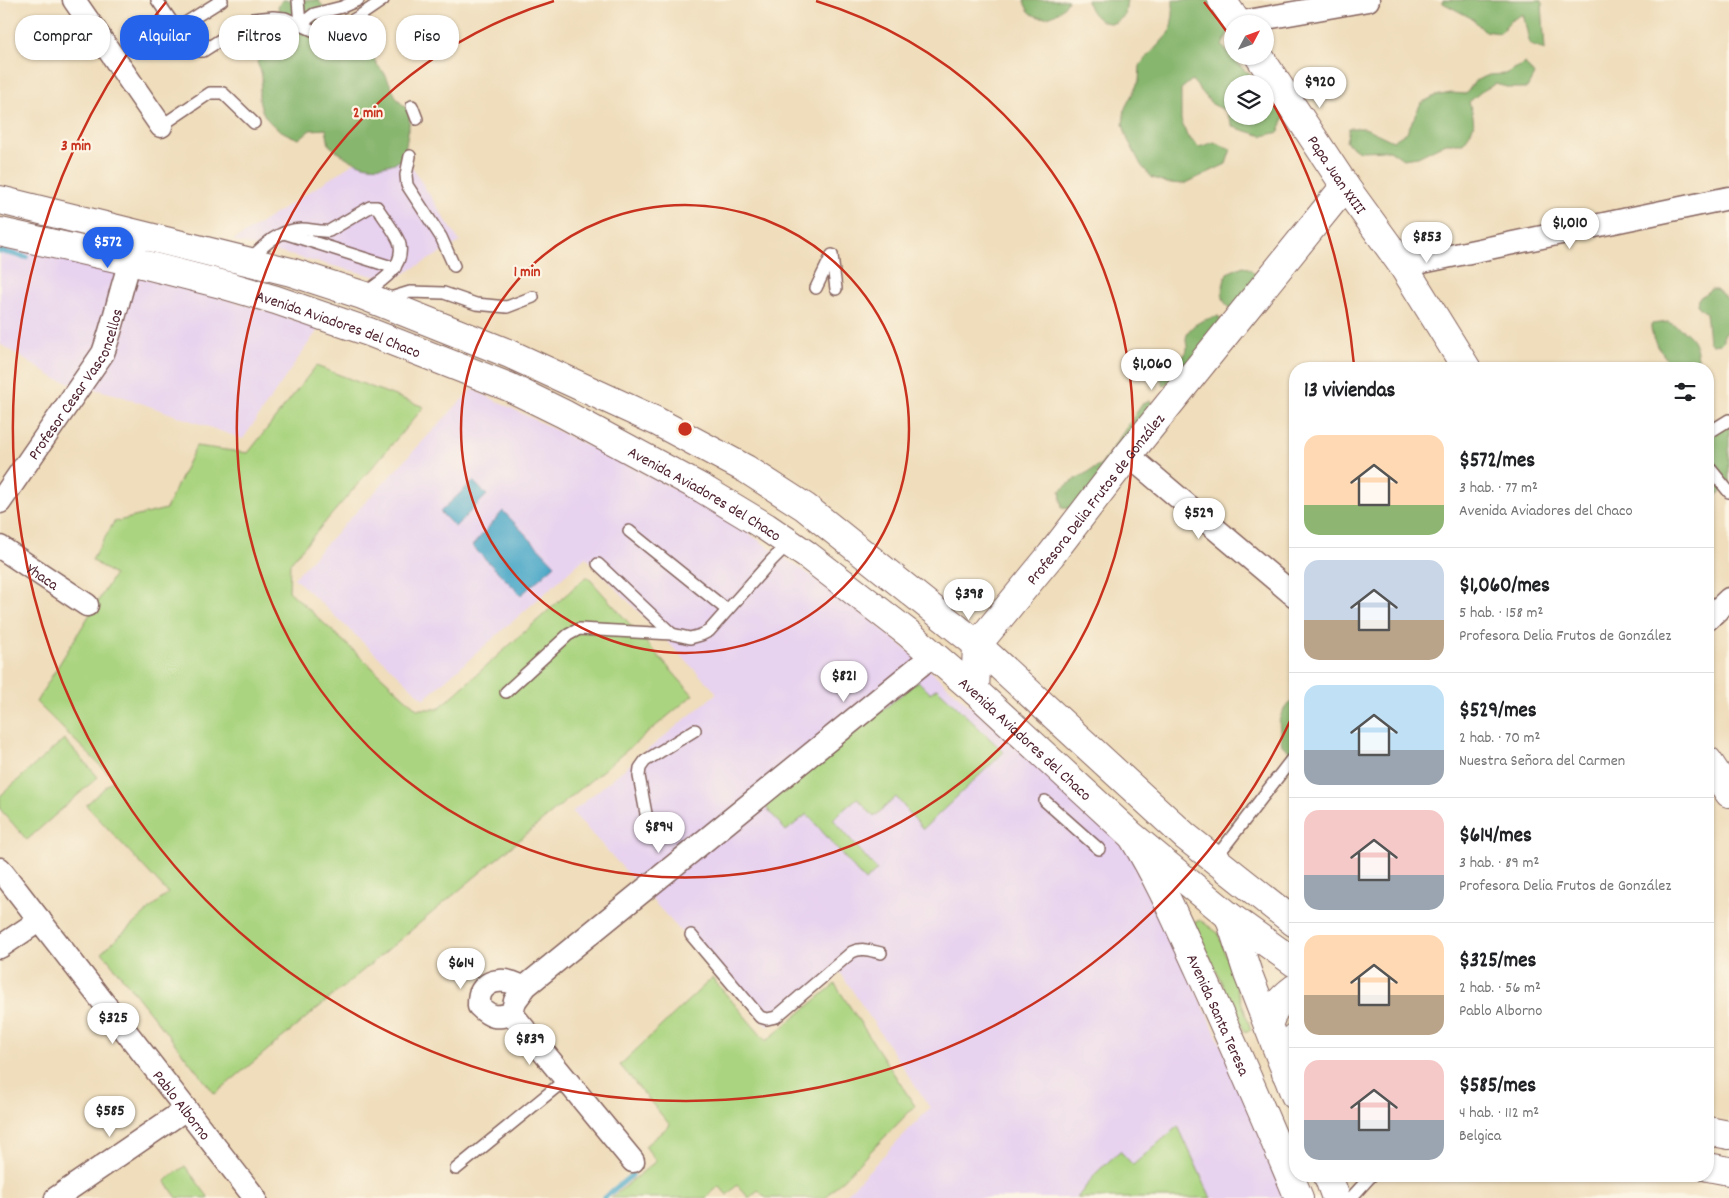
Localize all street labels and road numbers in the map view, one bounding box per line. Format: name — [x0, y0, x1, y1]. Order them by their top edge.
street label: Papa Juan XXIII — [1301, 132, 1371, 220]
street label: Avenida Aviadores del Chaco — [253, 286, 424, 365]
street label: Profesor Cesar Vasconcellos — [24, 306, 130, 465]
street label: Profesora Delia Frutos de González — [1022, 409, 1171, 591]
street label: Avenida Aviadores del Chaco — [623, 442, 785, 548]
street label: Yhaca — [21, 559, 63, 597]
street label: Avenida Aviadores del Chaco — [952, 673, 1096, 807]
street label: Avenida Santa Teresa — [1180, 951, 1254, 1080]
street label: Pablo Alborno — [146, 1066, 215, 1146]

